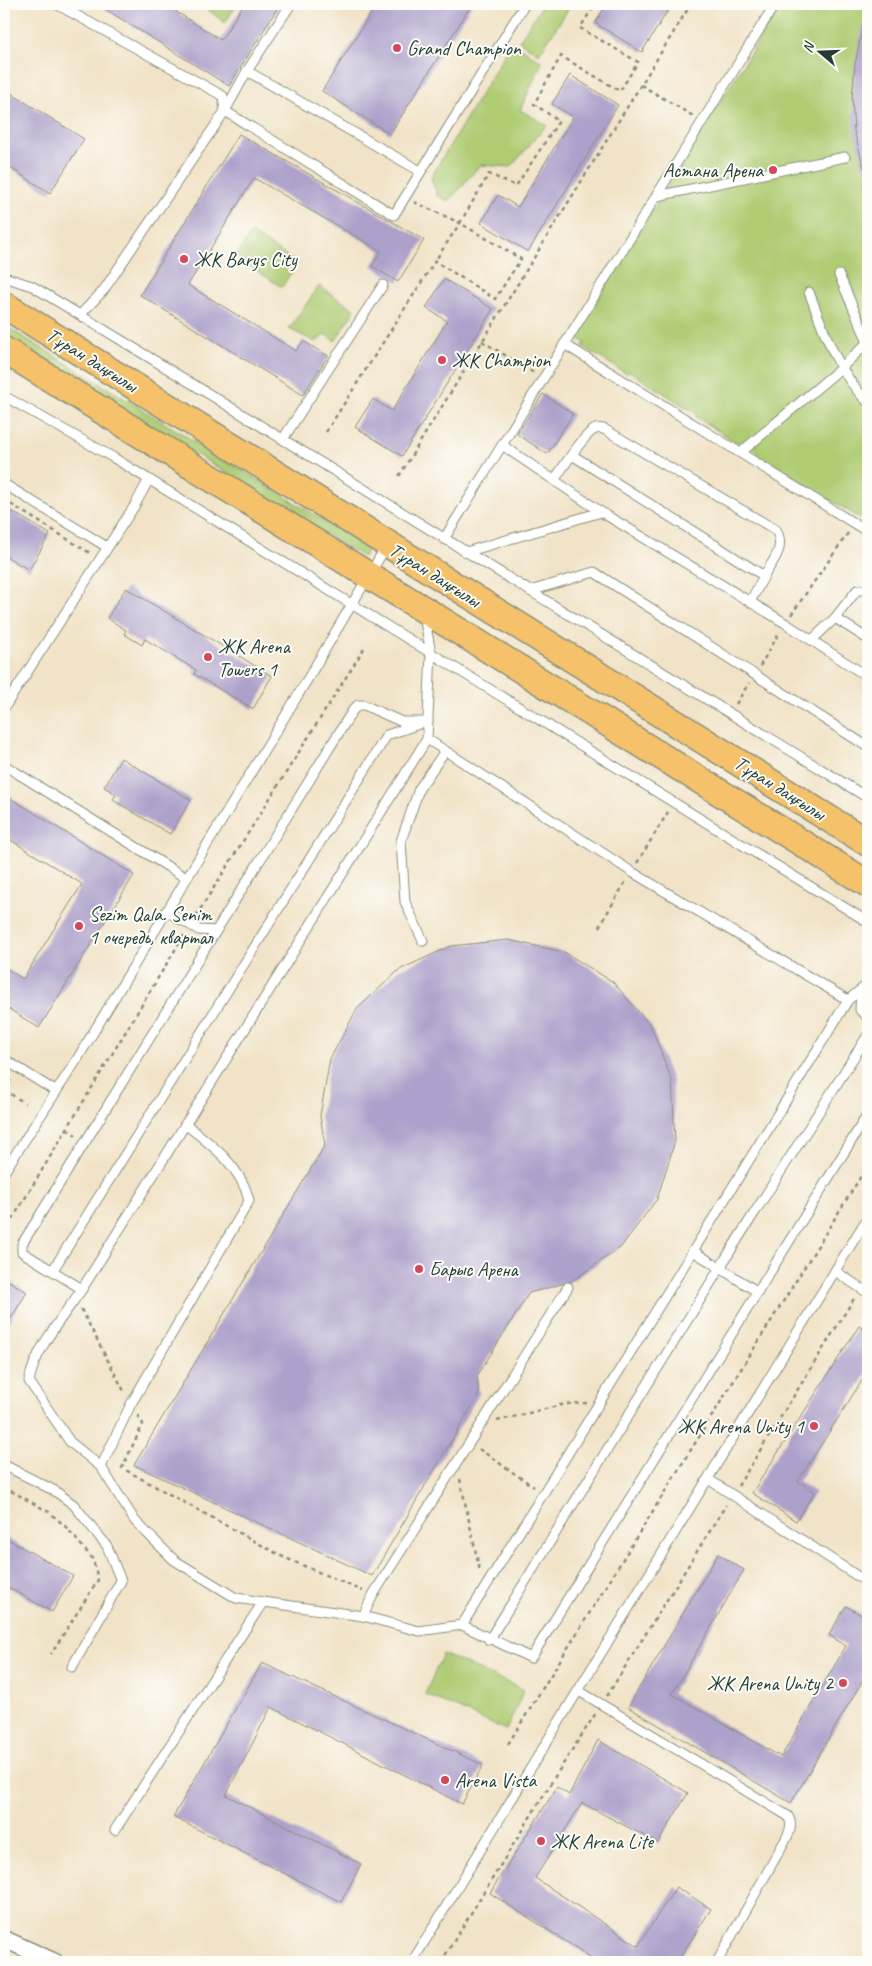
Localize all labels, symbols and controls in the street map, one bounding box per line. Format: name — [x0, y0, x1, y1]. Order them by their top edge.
north arrow — [794, 28, 844, 78]
place label: Grand Champion — [407, 36, 522, 61]
text: N — [799, 39, 818, 55]
marker: Grand Champion — [391, 42, 403, 54]
place label: Астана Арена — [663, 158, 764, 183]
marker: Астана Арена — [767, 164, 779, 176]
place label: ЖК Barys City — [194, 247, 298, 272]
marker: ЖК Barys City — [178, 253, 190, 265]
street label: Тұран даңғылы — [42, 322, 144, 399]
place label: ЖК Champion — [452, 348, 551, 373]
marker: ЖК Champion — [436, 354, 448, 366]
street label: Тұран даңғылы — [385, 537, 487, 614]
place label: ЖК Arena Towers 1 — [218, 634, 292, 682]
marker: ЖК Arena Towers 1 — [202, 651, 214, 663]
street label: Тұран даңғылы — [730, 750, 832, 827]
place label: Sezim Qala. Senim 1 очередь, квартал — [89, 902, 215, 950]
marker: Sezim Qala. Senim 1 очередь, квартал — [73, 920, 85, 932]
place label: Барыс Арена — [429, 1257, 520, 1282]
marker: Барыс Арена — [413, 1263, 425, 1275]
place label: ЖК Arena Unity 1 — [678, 1414, 805, 1439]
marker: ЖК Arena Unity 1 — [808, 1420, 820, 1432]
place label: ЖК Arena Unity 2 — [707, 1671, 835, 1696]
marker: ЖК Arena Unity 2 — [837, 1677, 849, 1689]
place label: Arena Vista — [455, 1768, 537, 1793]
marker: Arena Vista — [439, 1774, 451, 1786]
place label: ЖК Arena Lite — [551, 1829, 655, 1854]
marker: ЖК Arena Lite — [535, 1835, 547, 1847]

